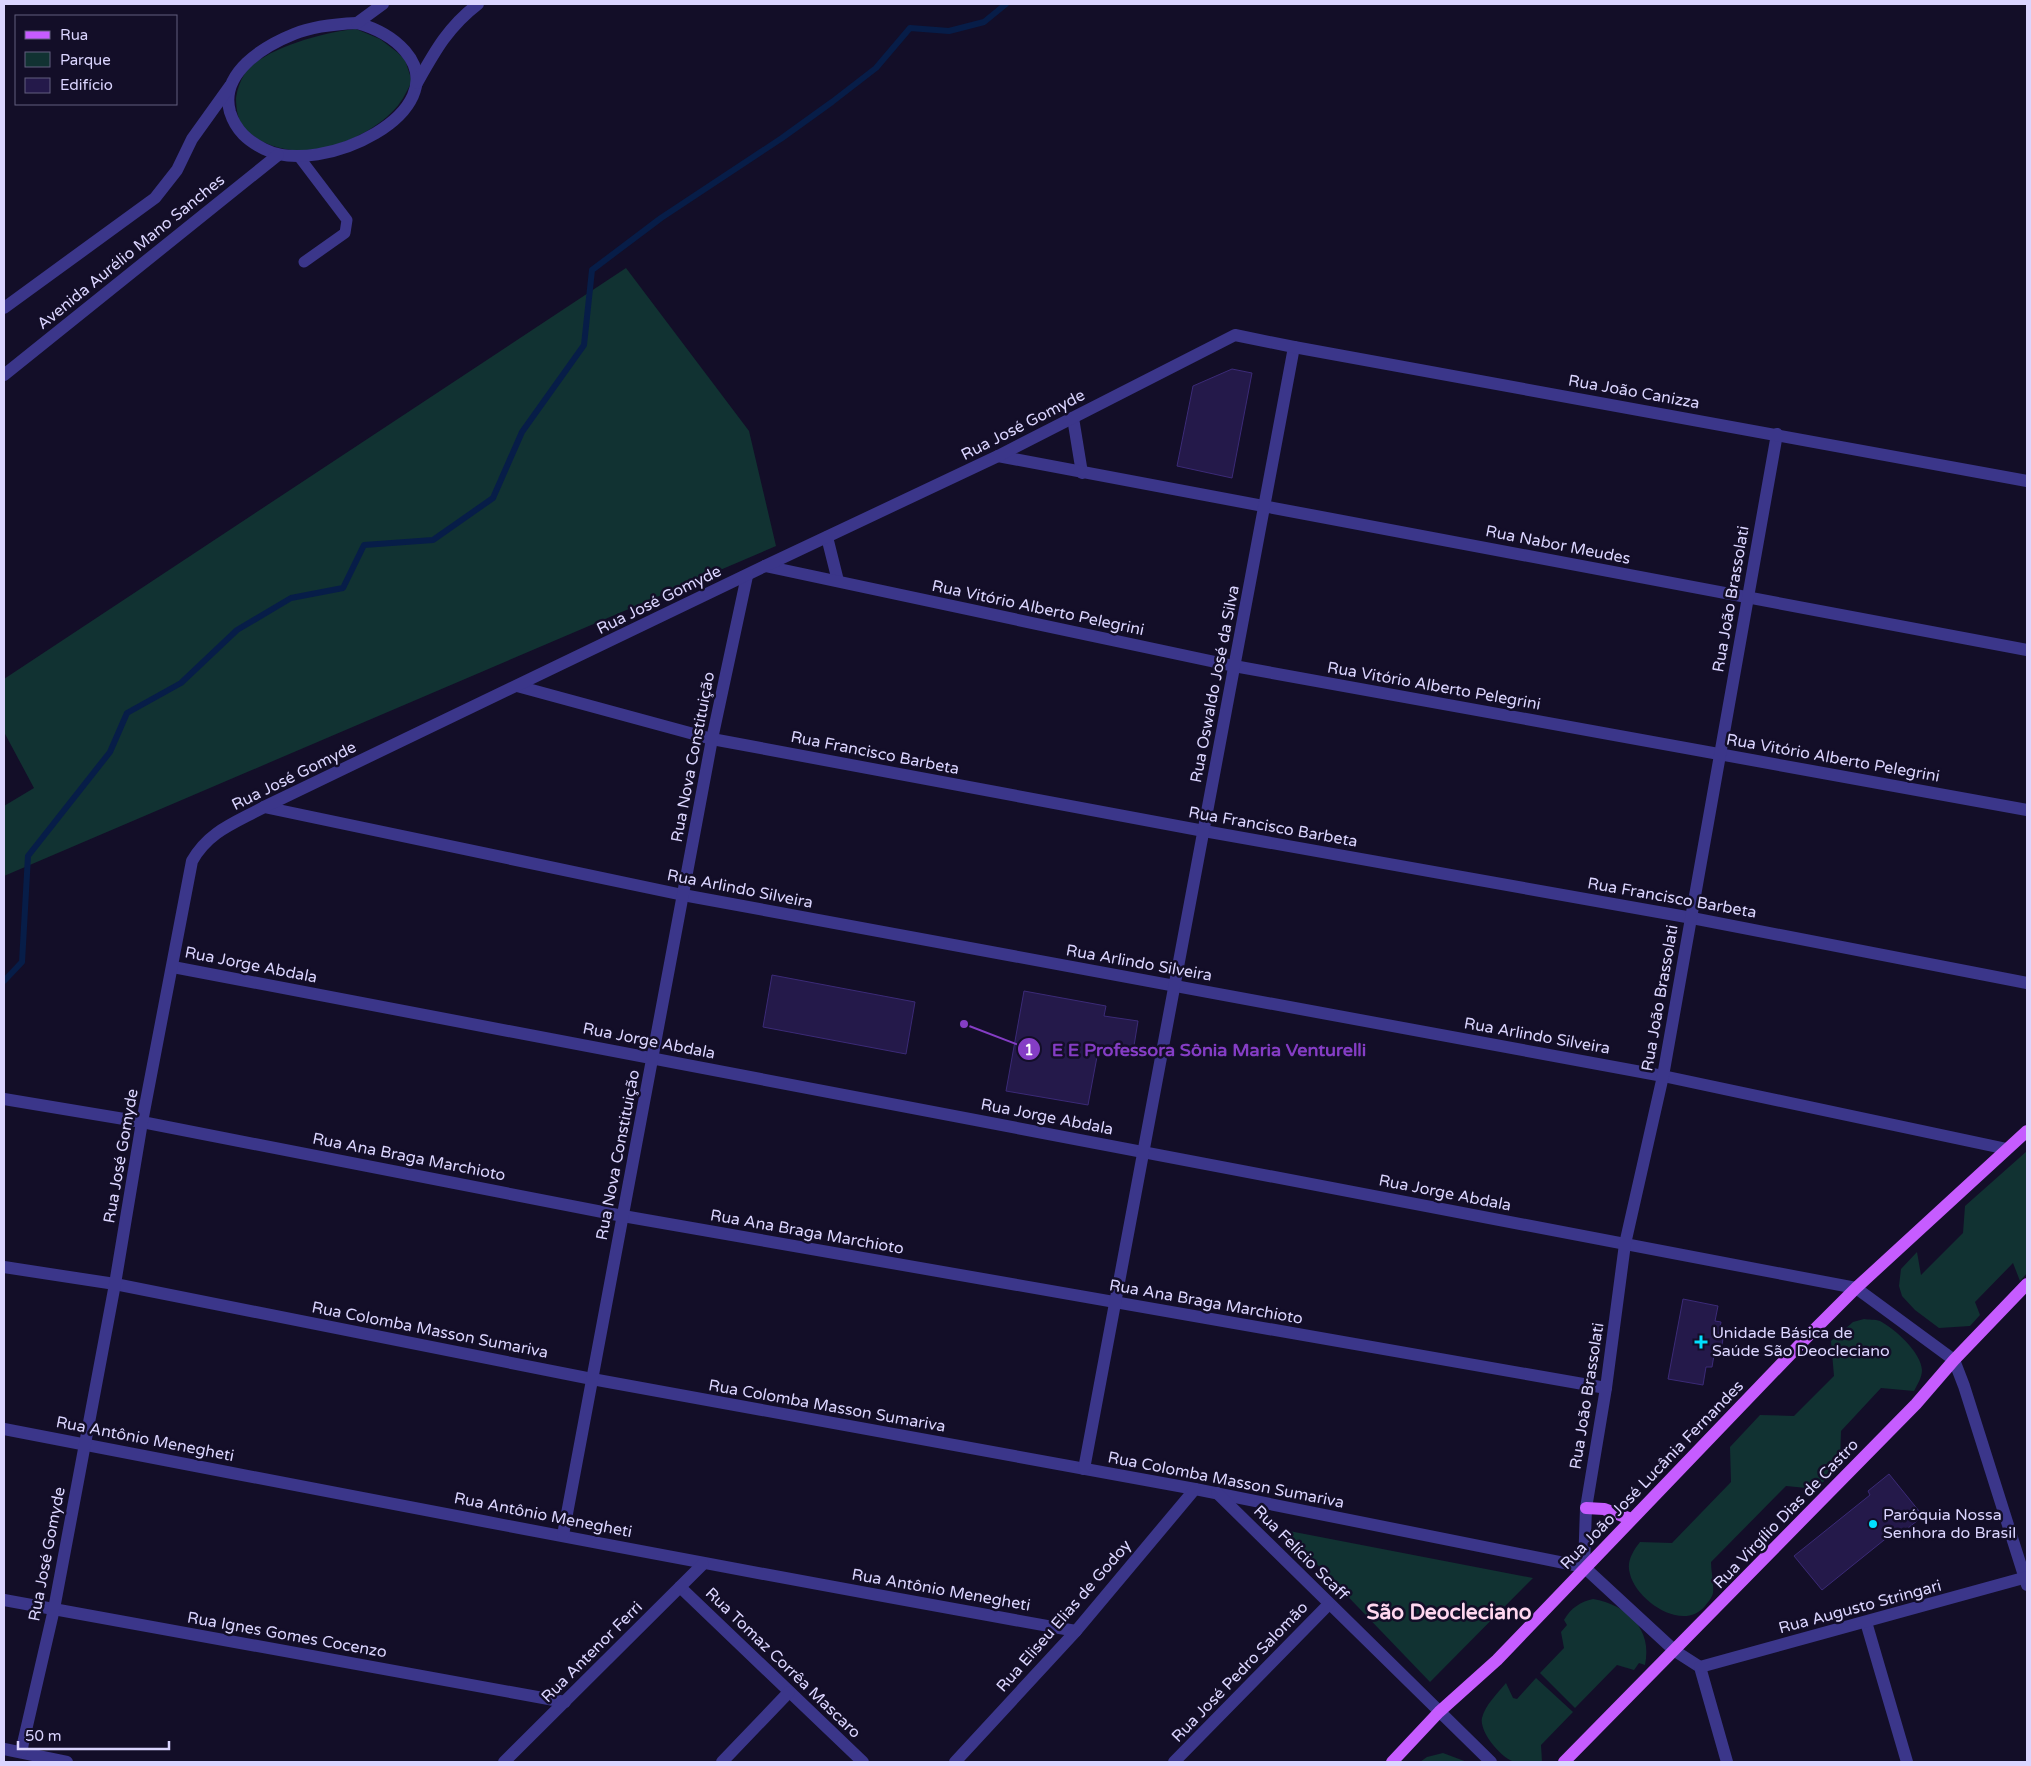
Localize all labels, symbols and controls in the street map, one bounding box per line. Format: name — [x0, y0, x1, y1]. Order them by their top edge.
legend — [15, 15, 178, 105]
text: Rua — [60, 26, 88, 44]
text: Parque — [60, 51, 111, 69]
text: Edifício — [60, 76, 113, 94]
street label: Avenida Aurélio Mano Sanches — [33, 170, 229, 334]
street label: Rua João Canizza — [1567, 371, 1701, 413]
street label: Rua José Gomyde — [958, 385, 1088, 465]
street label: Rua Nabor Meudes — [1484, 521, 1632, 569]
street label: Rua João Brassolati — [1708, 524, 1754, 674]
street label: Rua José Gomyde — [593, 561, 725, 639]
street label: Rua Vitório Alberto Pelegrini — [930, 576, 1146, 640]
street label: Rua Oswaldo José da Silva — [1186, 584, 1244, 784]
street label: Rua Vitório Alberto Pelegrini — [1326, 657, 1542, 715]
street label: Rua Nova Constituição — [667, 670, 719, 844]
street label: Rua Francisco Barbeta — [789, 727, 961, 779]
street label: Rua Vitório Alberto Pelegrini — [1725, 729, 1941, 787]
street label: Rua José Gomyde — [228, 737, 360, 815]
street label: Rua Francisco Barbeta — [1187, 802, 1359, 852]
street label: Rua Arlindo Silveira — [665, 865, 815, 913]
street label: Rua Francisco Barbeta — [1586, 873, 1758, 923]
street label: Rua João Brassolati — [1637, 923, 1683, 1073]
street label: Rua Arlindo Silveira — [1064, 940, 1214, 986]
street label: Rua Jorge Abdala — [183, 942, 319, 988]
street label: Rua Arlindo Silveira — [1462, 1013, 1612, 1059]
street label: Rua Jorge Abdala — [581, 1018, 717, 1064]
callout: E E Professora Sônia Maria Venturelli — [1016, 1033, 1376, 1066]
text: E E Professora Sônia Maria Venturelli — [1052, 1039, 1366, 1061]
text: 1 — [1024, 1041, 1034, 1059]
street label: Rua Nova Constituição — [592, 1068, 644, 1242]
street label: Rua José Gomyde — [99, 1087, 143, 1225]
street label: Rua Jorge Abdala — [979, 1094, 1115, 1140]
street label: Rua Ana Braga Marchioto — [311, 1128, 507, 1186]
street label: Rua Jorge Abdala — [1377, 1170, 1513, 1216]
street label: Rua Ana Braga Marchioto — [709, 1205, 905, 1259]
street label: Rua Ana Braga Marchioto — [1108, 1275, 1304, 1329]
street label: Rua Colomba Masson Sumariva — [310, 1297, 550, 1363]
street label: Rua João Brassolati — [1566, 1321, 1608, 1471]
place label: Unidade Básica de Saúde São Deocleciano — [1712, 1323, 1890, 1361]
marker: Unidade Básica de Saúde São Deocleciano — [1694, 1335, 1708, 1349]
street label: Rua Colomba Masson Sumariva — [707, 1375, 947, 1437]
street label: Rua João José Lucânia Fernandes — [1556, 1376, 1748, 1574]
street label: Rua Antônio Menegheti — [54, 1412, 236, 1466]
street label: Rua Virgílio Dias de Castro — [1709, 1435, 1863, 1593]
street label: Rua Colomba Masson Sumariva — [1106, 1447, 1346, 1513]
street label: Rua José Gomyde — [24, 1485, 70, 1623]
street label: Rua Antônio Menegheti — [452, 1488, 634, 1542]
street label: Rua Felício Scaff — [1249, 1501, 1353, 1605]
place label: Paróquia Nossa Senhora do Brasil — [1883, 1505, 2016, 1543]
marker: Paróquia Nossa Senhora do Brasil — [1867, 1518, 1879, 1530]
street label: Rua Eliseu Elias de Godoy — [992, 1535, 1136, 1696]
street label: Rua Antônio Menegheti — [850, 1564, 1032, 1616]
street label: Rua Augusto Stringari — [1776, 1576, 1944, 1638]
street label: Rua Tomaz Corrêa Mascaro — [701, 1583, 865, 1743]
street label: Rua Antenor Ferri — [537, 1597, 647, 1707]
street label: Rua José Pedro Salomão — [1168, 1598, 1312, 1746]
district label: São Deocleciano — [1366, 1600, 1532, 1625]
street label: Rua Ignes Gomes Cocenzo — [186, 1608, 388, 1662]
scale bar — [18, 1718, 169, 1750]
text: 50 m — [25, 1727, 62, 1745]

